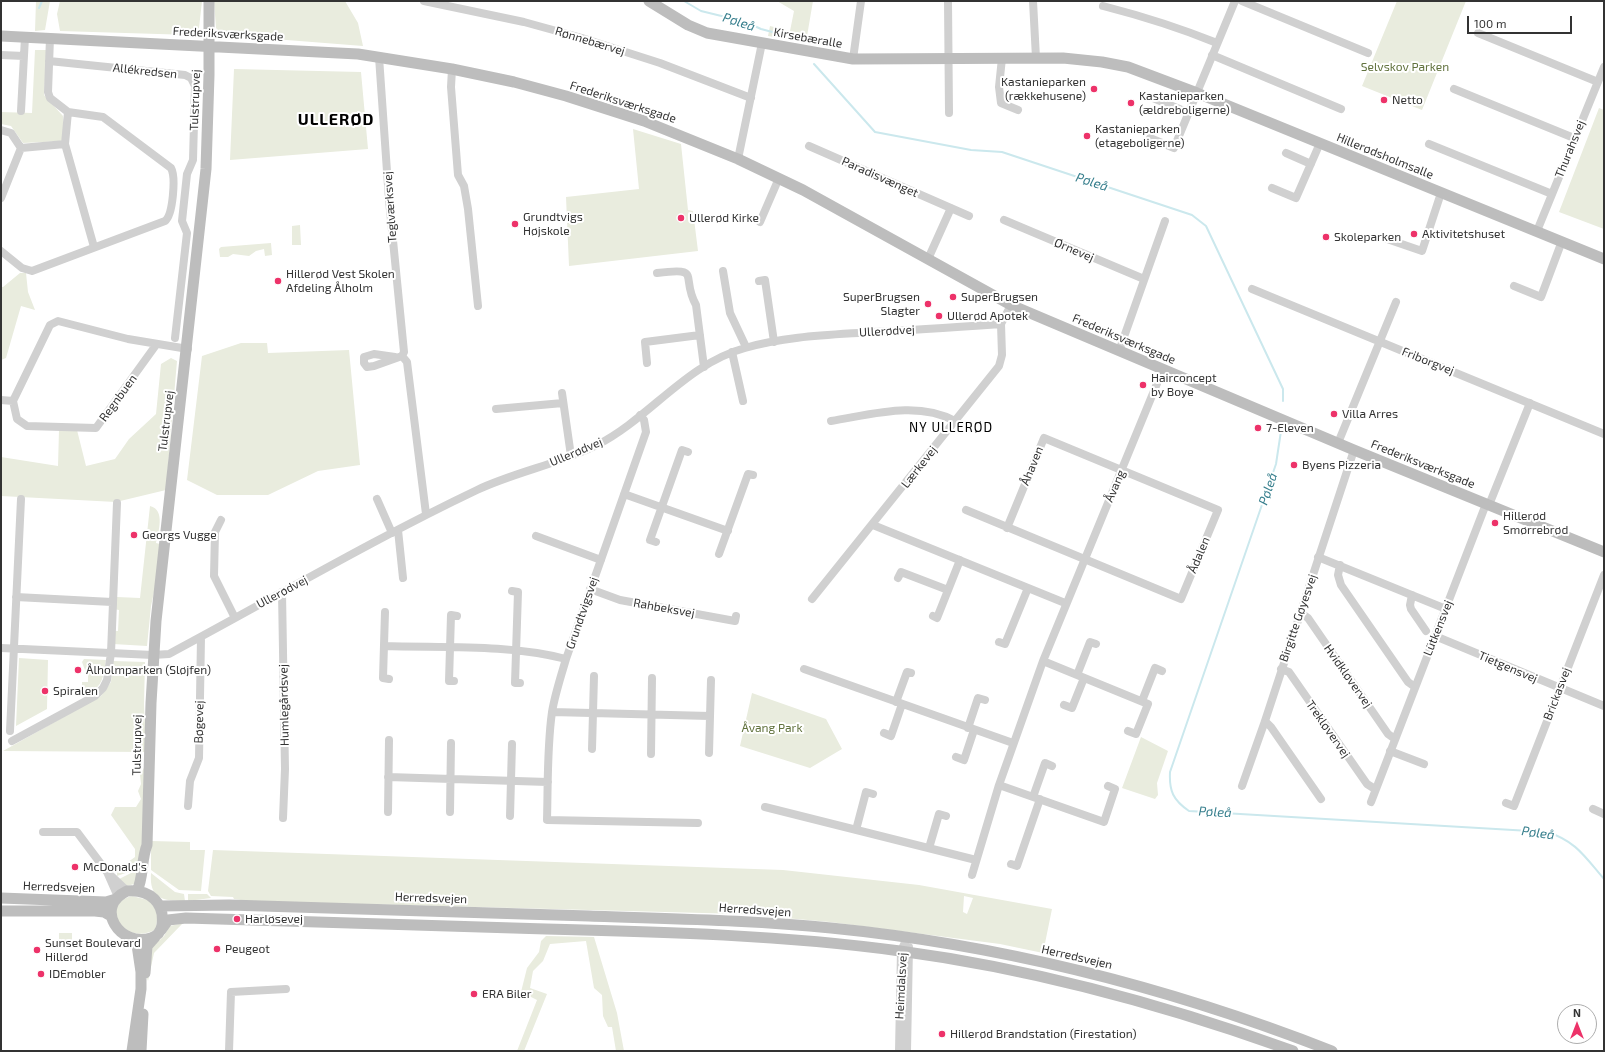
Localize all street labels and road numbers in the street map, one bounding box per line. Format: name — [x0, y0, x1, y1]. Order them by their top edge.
street label: Frederiksværksgade — [172, 24, 284, 44]
street label: Rønnebærvej — [553, 24, 627, 58]
street label: Kirsebæralle — [772, 25, 844, 51]
street label: Allékredsen — [112, 60, 178, 82]
street label: Tulstrupvej — [187, 69, 203, 131]
street label: Frederiksværksgade — [568, 78, 678, 126]
street label: Thurahsvej — [1552, 118, 1588, 180]
street label: Hillerødsholmsalle — [1334, 130, 1436, 182]
street label: Paradisvænget — [839, 154, 921, 200]
street label: Teglværksvej — [380, 171, 400, 243]
street label: Ørnevej — [1052, 235, 1096, 265]
street label: Frederiksværksgade — [1070, 311, 1178, 367]
street label: Ullerødvej — [859, 322, 915, 340]
street label: Friborgvej — [1400, 344, 1456, 378]
street label: Regnbuen — [96, 372, 140, 424]
street label: Tulstrupvej — [155, 390, 177, 452]
street label: Ullerødvej — [548, 434, 604, 470]
street label: Frederiksværksgade — [1369, 437, 1477, 491]
street label: Lærkevej — [898, 443, 940, 491]
street label: Åhaven — [1018, 444, 1046, 488]
street label: Åvang — [1102, 468, 1128, 504]
street label: Ådalen — [1185, 535, 1213, 575]
street label: Birgitte Gøyesvej — [1276, 572, 1320, 664]
street label: Ullerødvej — [254, 573, 310, 611]
street label: Grundtvigsvej — [563, 575, 601, 651]
street label: Rahbeksvej — [632, 596, 696, 620]
street label: Lütkensvej — [1420, 598, 1456, 658]
street label: Hvidkløvervej — [1321, 642, 1375, 710]
street label: Tietgensvej — [1476, 648, 1540, 686]
street label: Humlegårdsvej — [276, 664, 292, 746]
street label: Brickasvej — [1540, 665, 1574, 723]
street label: Trekløvervej — [1303, 698, 1353, 760]
street label: Bøgevej — [191, 700, 207, 744]
street label: Tulstrupvej — [129, 714, 145, 776]
street label: Herredsvejen — [23, 879, 95, 895]
street label: Herredsvejen — [395, 890, 467, 906]
street label: Herredsvejen — [718, 900, 792, 920]
street label: Herredsvejen — [1040, 942, 1114, 972]
street label: Heimdalsvej — [892, 952, 910, 1020]

